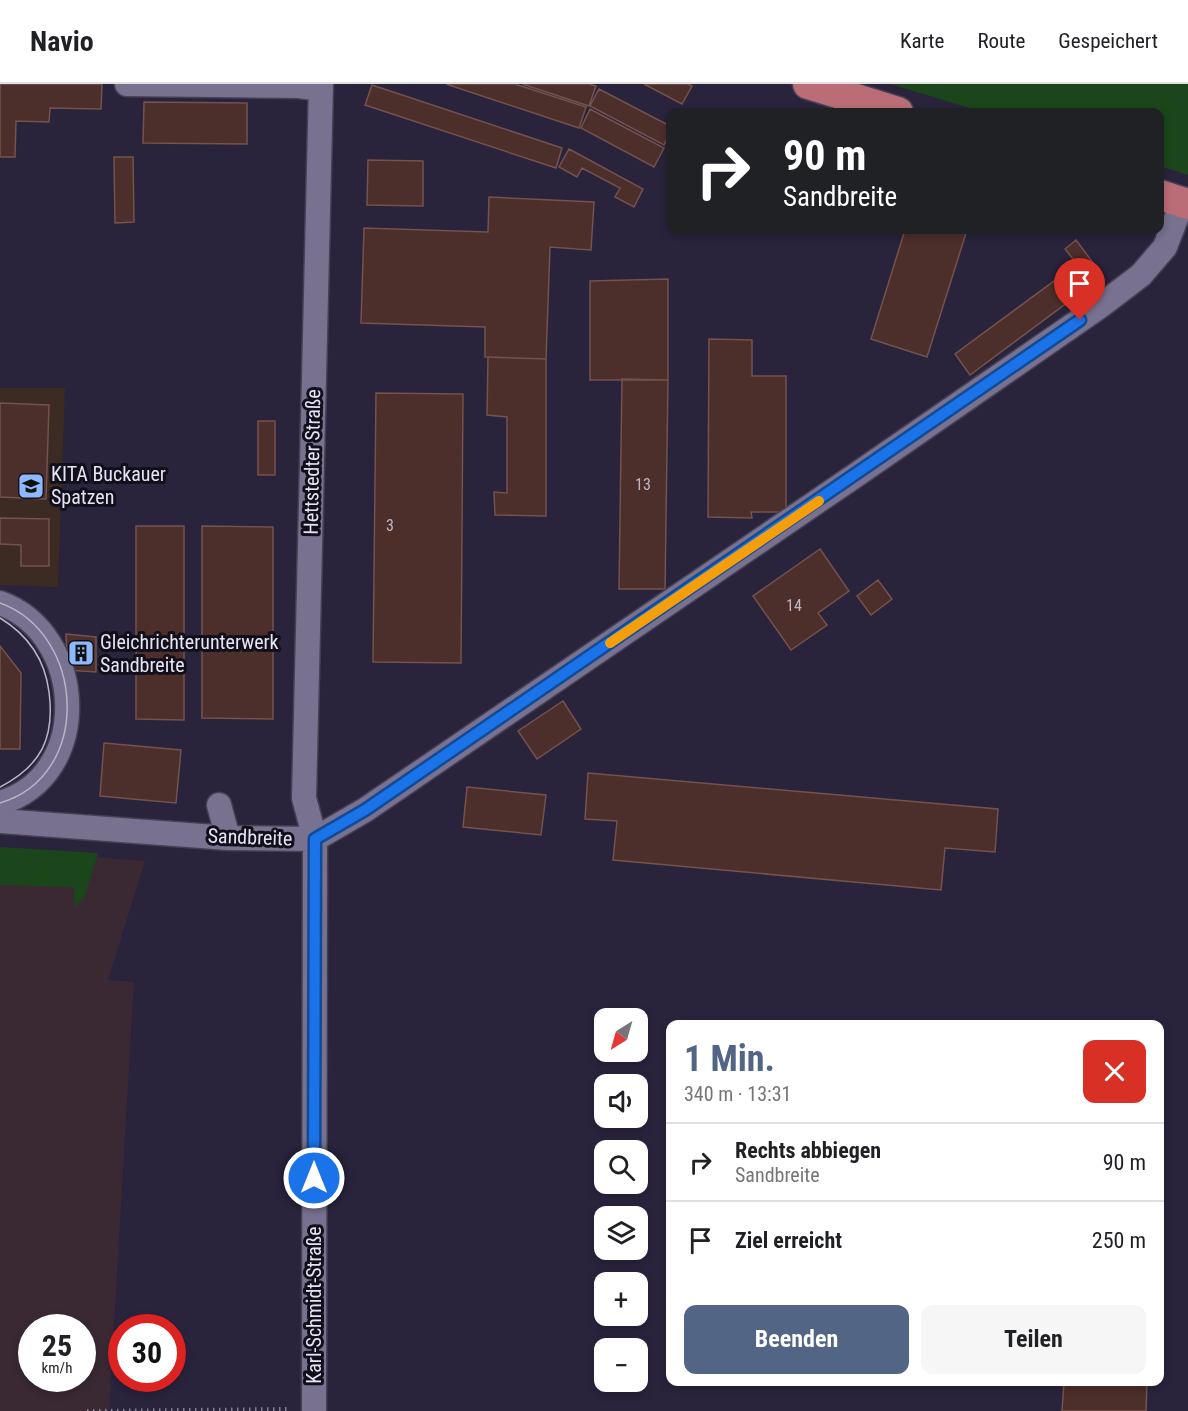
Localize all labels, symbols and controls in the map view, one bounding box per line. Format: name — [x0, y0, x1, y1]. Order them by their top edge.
text: Navio — [30, 25, 94, 58]
text: Karte — [900, 29, 944, 53]
text: Route — [977, 29, 1025, 53]
text: Gespeichert — [1058, 29, 1158, 53]
text: 90 m — [783, 131, 866, 180]
icon: right — [684, 132, 762, 210]
text: Sandbreite — [783, 181, 897, 213]
pin — [1054, 258, 1105, 320]
icon: arrive — [1063, 267, 1096, 300]
street label: Hettstedter Straße — [299, 389, 325, 535]
place label: KITA Buckauer Spatzen — [51, 462, 166, 509]
school or university icon: KITA Buckauer Spatzen — [16, 471, 46, 501]
house number: 13 — [635, 475, 651, 494]
house number: 3 — [386, 516, 394, 535]
house number: 14 — [786, 596, 802, 615]
place label: Gleichrichterunterwerk Sandbreite — [100, 630, 279, 677]
building icon: Gleichrichterunterwerk Sandbreite — [66, 638, 96, 668]
street label: Sandbreite — [207, 824, 293, 850]
north arrow — [594, 1008, 648, 1062]
map controls — [594, 1008, 648, 1392]
text: 1 Min. — [684, 1038, 775, 1080]
button: close — [1083, 1040, 1146, 1103]
button: sound — [594, 1074, 648, 1128]
text: 340 m · 13:31 — [684, 1082, 791, 1106]
text: Rechts abbiegen — [735, 1138, 881, 1163]
button: search — [594, 1140, 648, 1194]
position arrow — [282, 1146, 346, 1210]
icon: right — [684, 1146, 717, 1179]
text: 90 m — [1103, 1150, 1146, 1175]
text: Sandbreite — [735, 1163, 820, 1187]
button: layers — [594, 1206, 648, 1260]
icon: arrive — [684, 1224, 717, 1257]
street label: Karl-Schmidt-Straße — [302, 1226, 326, 1384]
text: Ziel erreicht — [735, 1228, 842, 1253]
text: 250 m — [1092, 1228, 1146, 1253]
button: + — [594, 1272, 648, 1326]
button: Beenden — [684, 1305, 909, 1374]
button: Teilen — [921, 1305, 1146, 1374]
speed limit sign: 30 — [108, 1314, 186, 1392]
text: 25 — [42, 1328, 72, 1363]
button: − — [594, 1338, 648, 1392]
text: km/h — [42, 1359, 72, 1377]

